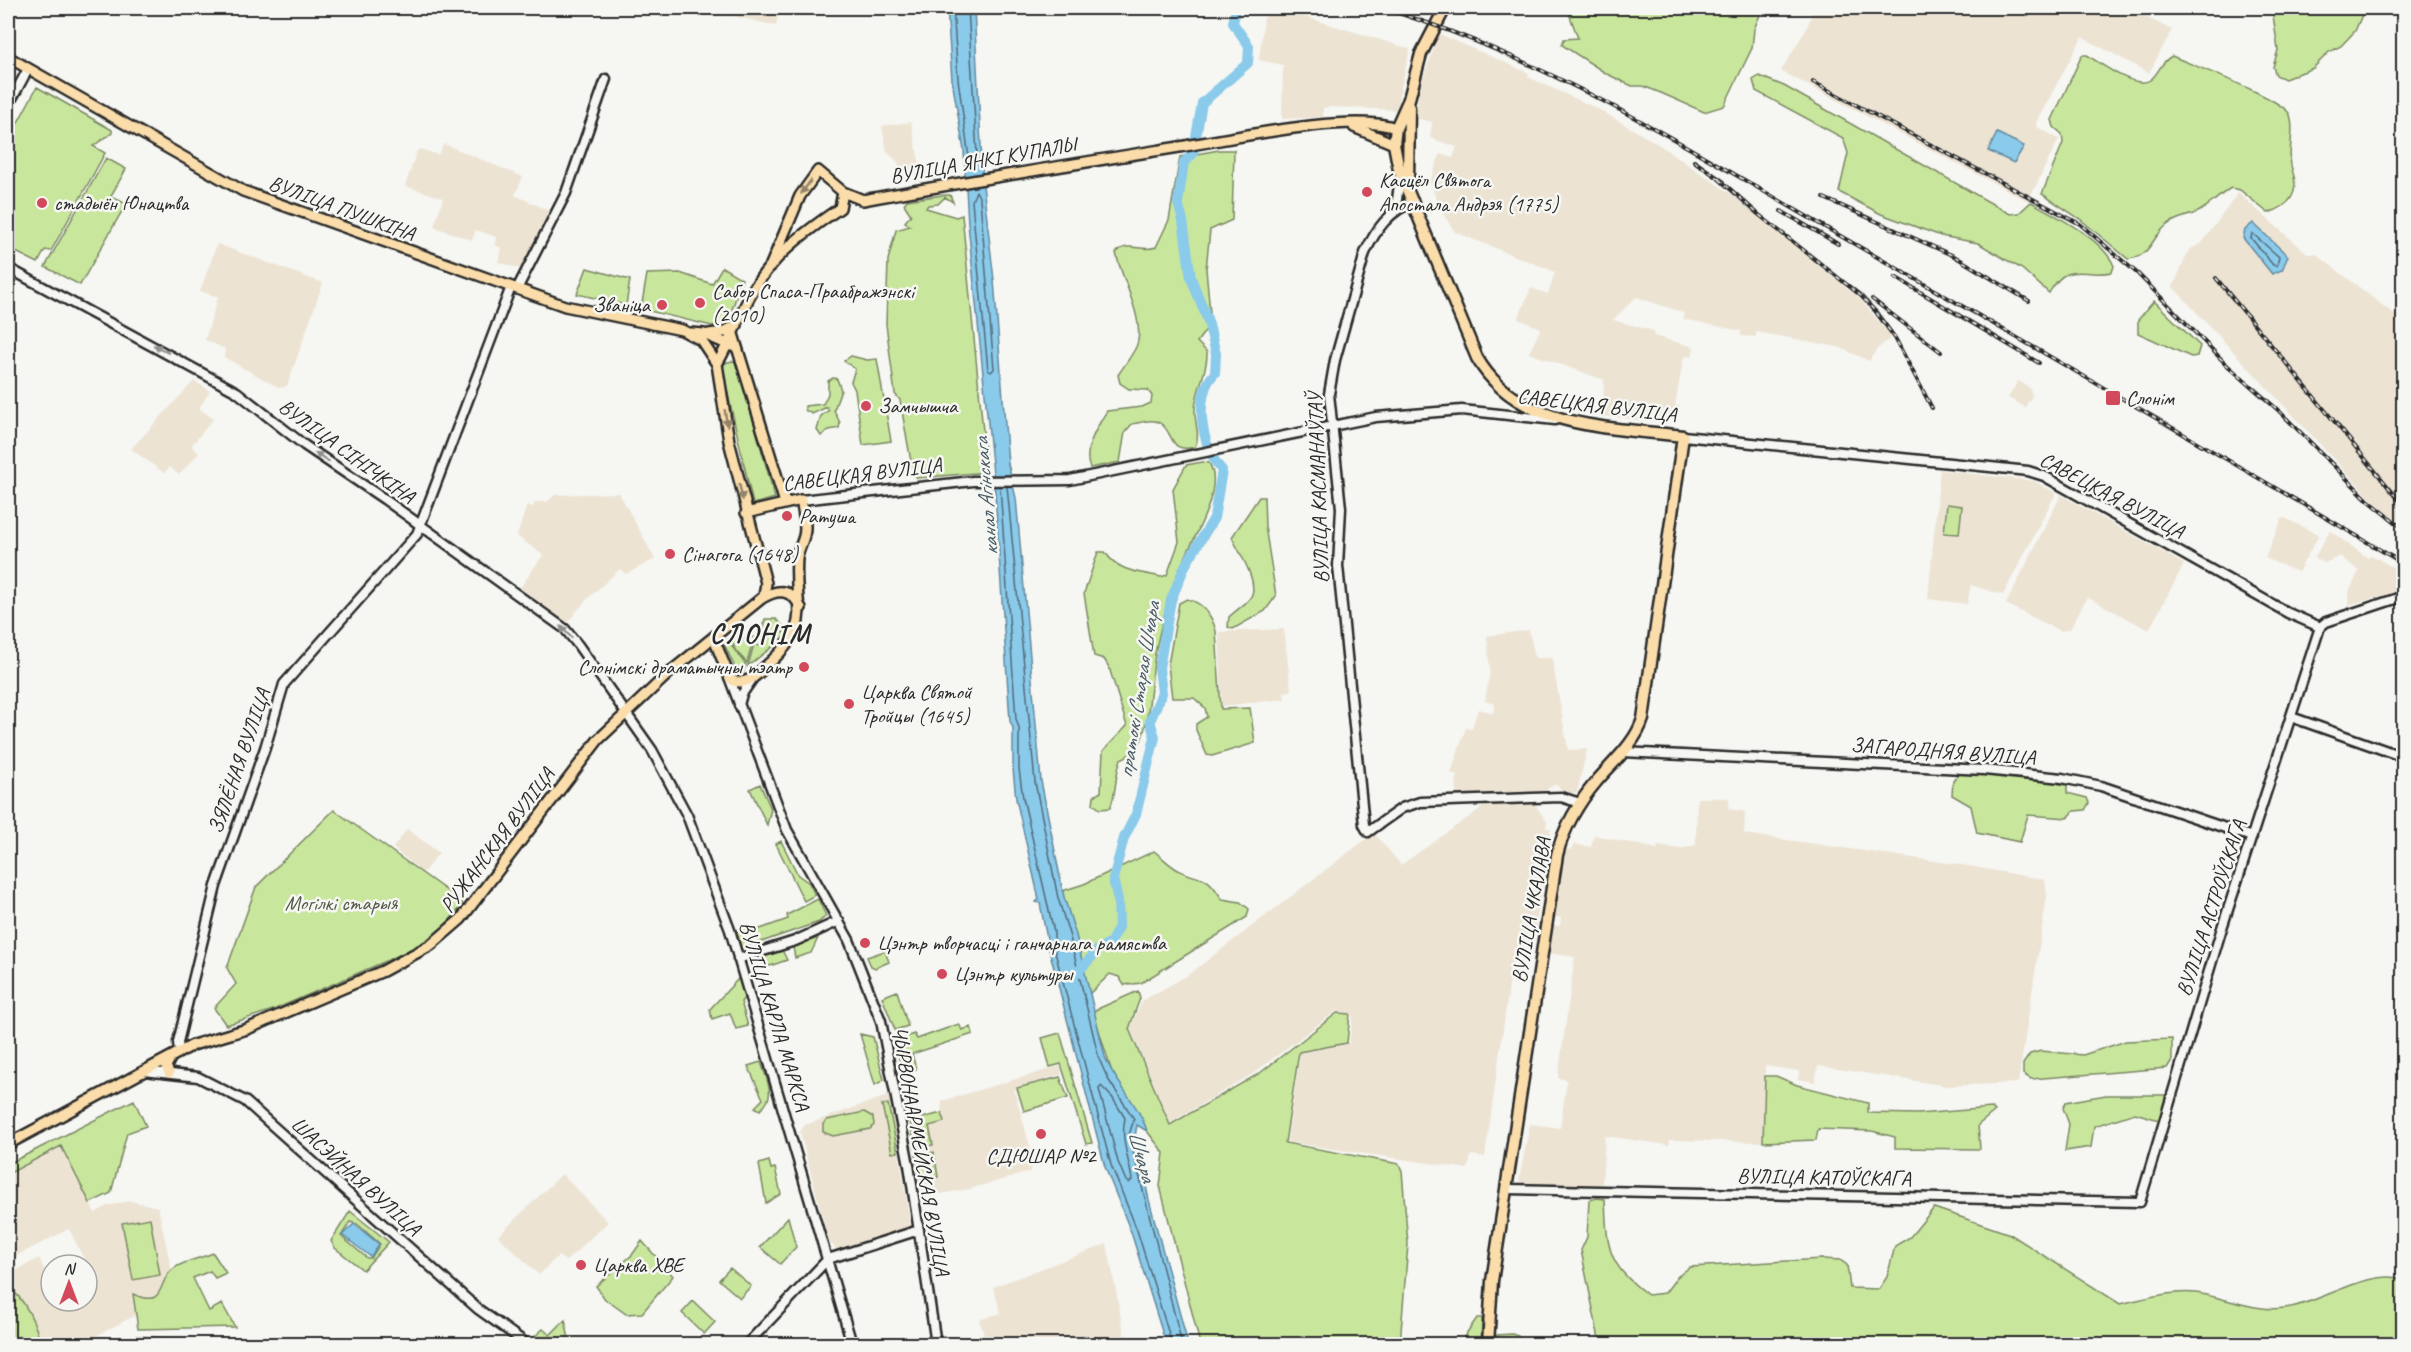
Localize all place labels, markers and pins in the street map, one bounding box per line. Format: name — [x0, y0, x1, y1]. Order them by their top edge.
place label: Касцёл Святога Апостала Андрэя (1775) — [1379, 167, 1559, 217]
marker: Касцёл Святога Апостала Андрэя (1775) — [1360, 185, 1374, 199]
place label: стадыён Юнацтва — [54, 190, 190, 216]
marker: стадыён Юнацтва — [35, 196, 49, 210]
place label: Сабор Спаса-Праабражэнскі (2010) — [712, 278, 917, 328]
place label: Званіца — [593, 292, 652, 318]
marker: Сабор Спаса-Праабражэнскі (2010) — [693, 296, 707, 310]
marker: Званіца — [655, 298, 669, 312]
place label: Слонім — [2126, 385, 2175, 411]
marker: Слонім — [2104, 389, 2122, 407]
place label: Замчышча — [878, 393, 959, 419]
marker: Замчышча — [859, 399, 873, 413]
place label: Ратуша — [799, 503, 857, 529]
marker: Ратуша — [780, 509, 794, 523]
place label: Сінагога (1648) — [682, 541, 799, 567]
marker: Сінагога (1648) — [663, 547, 677, 561]
place label: Слонімскі драматычны тэатр — [578, 654, 793, 680]
marker: Слонімскі драматычны тэатр — [797, 660, 811, 674]
place label: Царква Святой Тройцы (1645) — [861, 679, 973, 729]
marker: Царква Святой Тройцы (1645) — [842, 697, 856, 711]
place label: Цэнтр творчасці і ганчарнага рамяства — [877, 930, 1168, 956]
marker: Цэнтр творчасці і ганчарнага рамяства — [858, 936, 872, 950]
place label: Цэнтр культуры — [954, 961, 1074, 987]
marker: Цэнтр культуры — [935, 967, 949, 981]
marker: СДЮШАР №2 — [1034, 1127, 1048, 1141]
place label: СДЮШАР №2 — [986, 1143, 1097, 1169]
place label: Царква ХВЕ — [593, 1252, 686, 1278]
marker: Царква ХВЕ — [574, 1258, 588, 1272]

